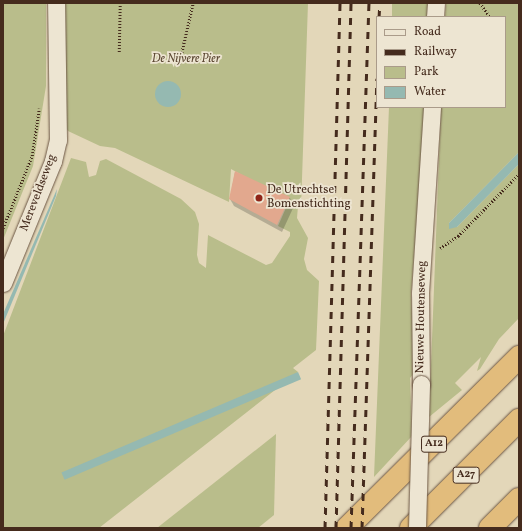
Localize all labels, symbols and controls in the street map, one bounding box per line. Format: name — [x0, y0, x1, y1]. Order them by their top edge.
legend — [376, 16, 506, 108]
text: Road — [414, 24, 441, 40]
text: Railway — [414, 44, 457, 60]
park label: De Nijvere Pier — [152, 53, 220, 67]
text: Park — [414, 64, 439, 80]
text: Water — [414, 84, 446, 100]
street label: Mereveldseweg — [18, 153, 60, 233]
place label: De Utrechtse Bomenstichting — [267, 184, 351, 212]
marker: De Utrechtse Bomenstichting — [254, 193, 264, 203]
street label: Nieuwe Houtenseweg — [414, 261, 430, 373]
road number: A12 — [421, 435, 447, 453]
road number: A27 — [452, 466, 480, 484]

